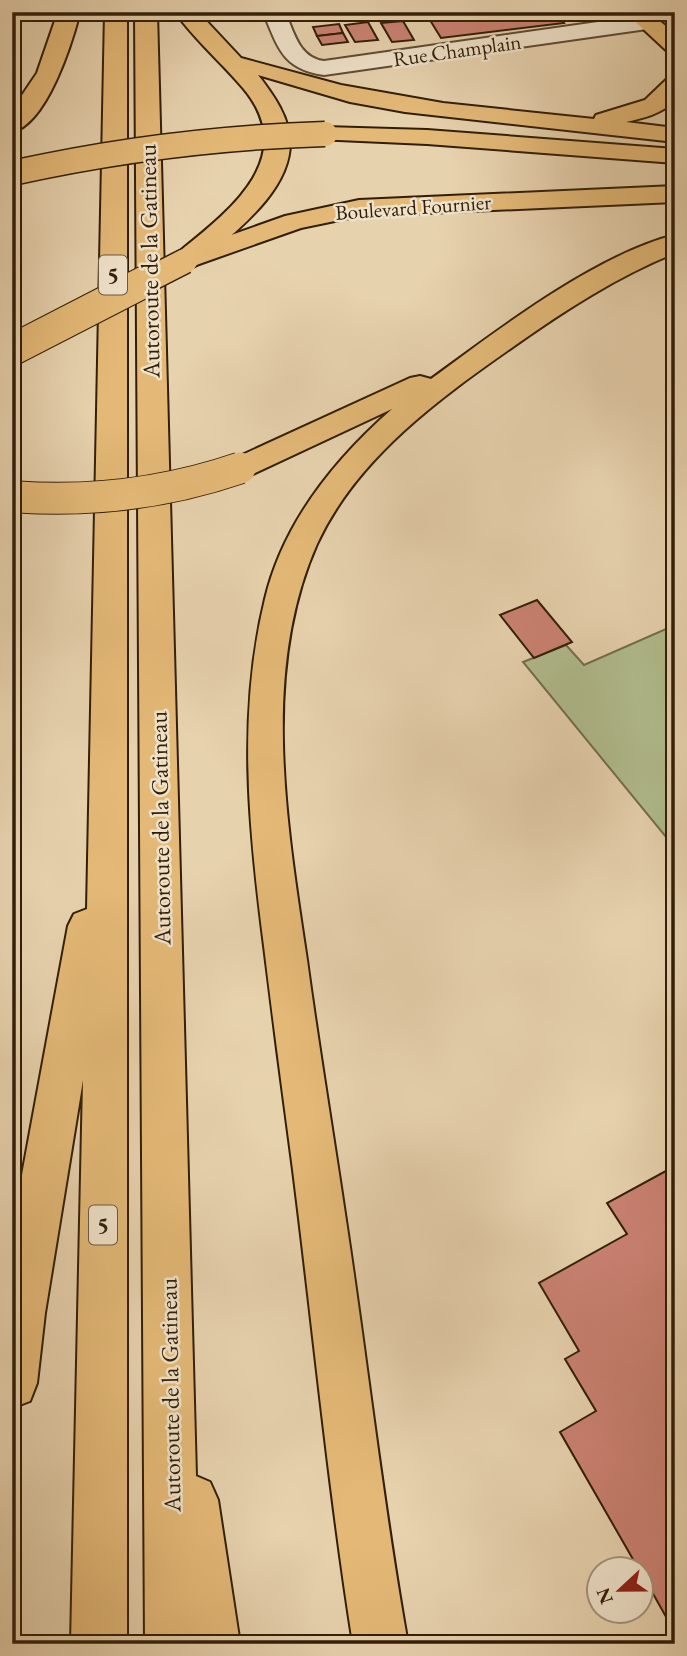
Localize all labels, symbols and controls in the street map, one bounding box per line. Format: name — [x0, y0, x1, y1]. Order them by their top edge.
street label: Rue Champlain — [391, 28, 523, 72]
street label: Autoroute de la Gatineau — [131, 143, 167, 379]
street label: Boulevard Fournier — [334, 188, 492, 226]
road number: 5 — [99, 256, 127, 294]
street label: Autoroute de la Gatineau — [142, 710, 178, 946]
road number: 5 — [89, 1206, 117, 1244]
street label: Autoroute de la Gatineau — [152, 1277, 188, 1513]
north arrow — [586, 1554, 656, 1624]
text: N — [590, 1584, 619, 1608]

